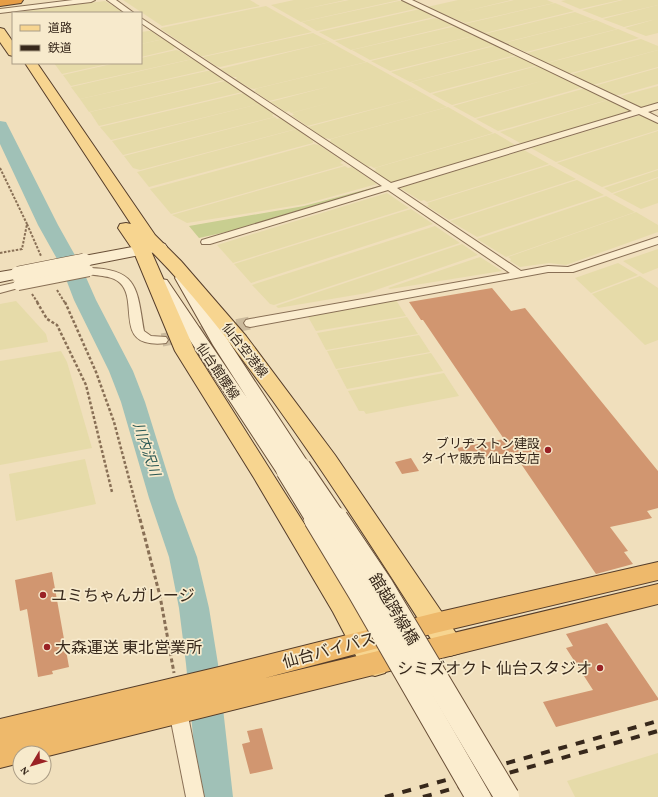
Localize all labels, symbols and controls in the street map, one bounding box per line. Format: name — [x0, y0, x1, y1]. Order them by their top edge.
legend — [12, 12, 142, 64]
text: 道路 — [48, 21, 72, 35]
text: 鉄道 — [48, 41, 72, 55]
street label: 仙台空港線 — [219, 320, 271, 380]
street label: 仙台館腰線 — [194, 340, 242, 402]
water label: 川内沢川 — [130, 420, 164, 480]
place label: ブリヂストン建設 タイヤ販売 仙台支店 — [421, 436, 540, 466]
marker: ブリヂストン建設 タイヤ販売 仙台支店 — [543, 445, 553, 455]
street label: 舘越跨線橋 — [366, 570, 422, 648]
place label: ユミちゃんガレージ — [51, 587, 195, 604]
marker: ユミちゃんガレージ — [38, 590, 48, 600]
street label: 仙台バイパス — [281, 629, 377, 671]
place label: 大森運送 東北営業所 — [55, 639, 202, 656]
marker: 大森運送 東北営業所 — [42, 642, 52, 652]
place label: シミズオクト 仙台スタジオ — [397, 660, 592, 677]
marker: シミズオクト 仙台スタジオ — [595, 663, 605, 673]
north arrow — [12, 745, 52, 785]
text: N — [17, 764, 31, 778]

